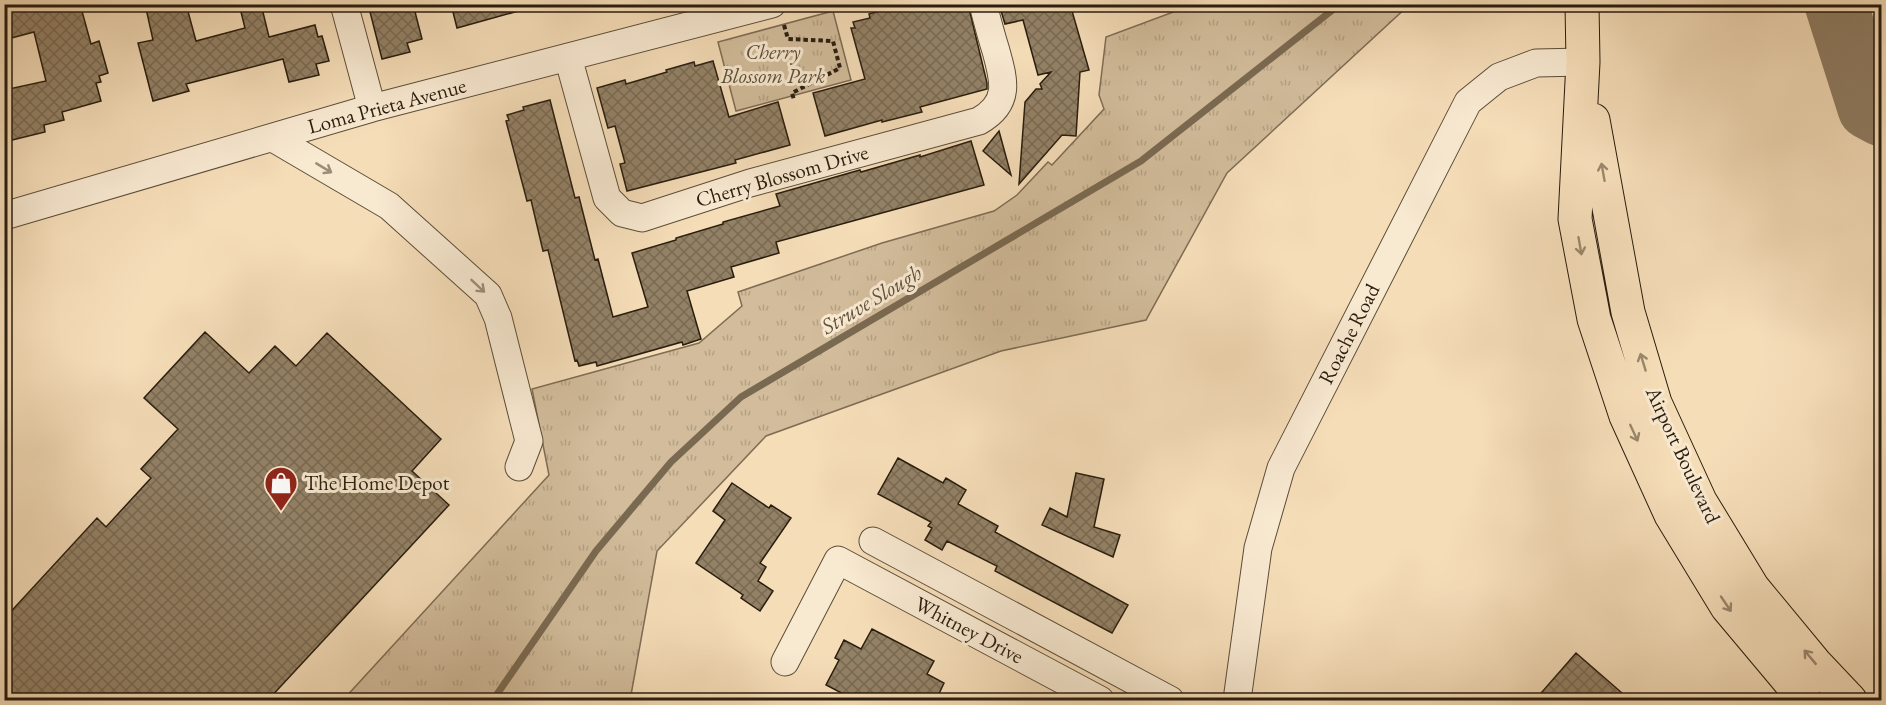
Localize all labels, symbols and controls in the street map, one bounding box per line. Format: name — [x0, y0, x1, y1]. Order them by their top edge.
park label: Cherry Blossom Park — [720, 38, 826, 89]
street label: Loma Prieta Avenue — [305, 71, 469, 140]
street label: Cherry Blossom Drive — [692, 138, 871, 213]
one-way arrow — [315, 162, 332, 174]
one-way arrow — [1597, 162, 1608, 182]
one-way arrow — [1575, 236, 1586, 255]
water label: Struve Slough — [815, 258, 927, 341]
one-way arrow — [470, 278, 485, 292]
street label: Roache Road — [1312, 279, 1385, 388]
one-way arrow — [1637, 353, 1648, 372]
street label: Airport Boulevard — [1640, 381, 1727, 528]
one-way arrow — [1629, 423, 1640, 441]
shop icon: The Home Depot — [263, 465, 299, 512]
place label: The Home Depot — [304, 469, 450, 496]
street label: Whitney Drive — [910, 590, 1028, 669]
one-way arrow — [1720, 596, 1732, 612]
one-way arrow — [1803, 650, 1817, 665]

